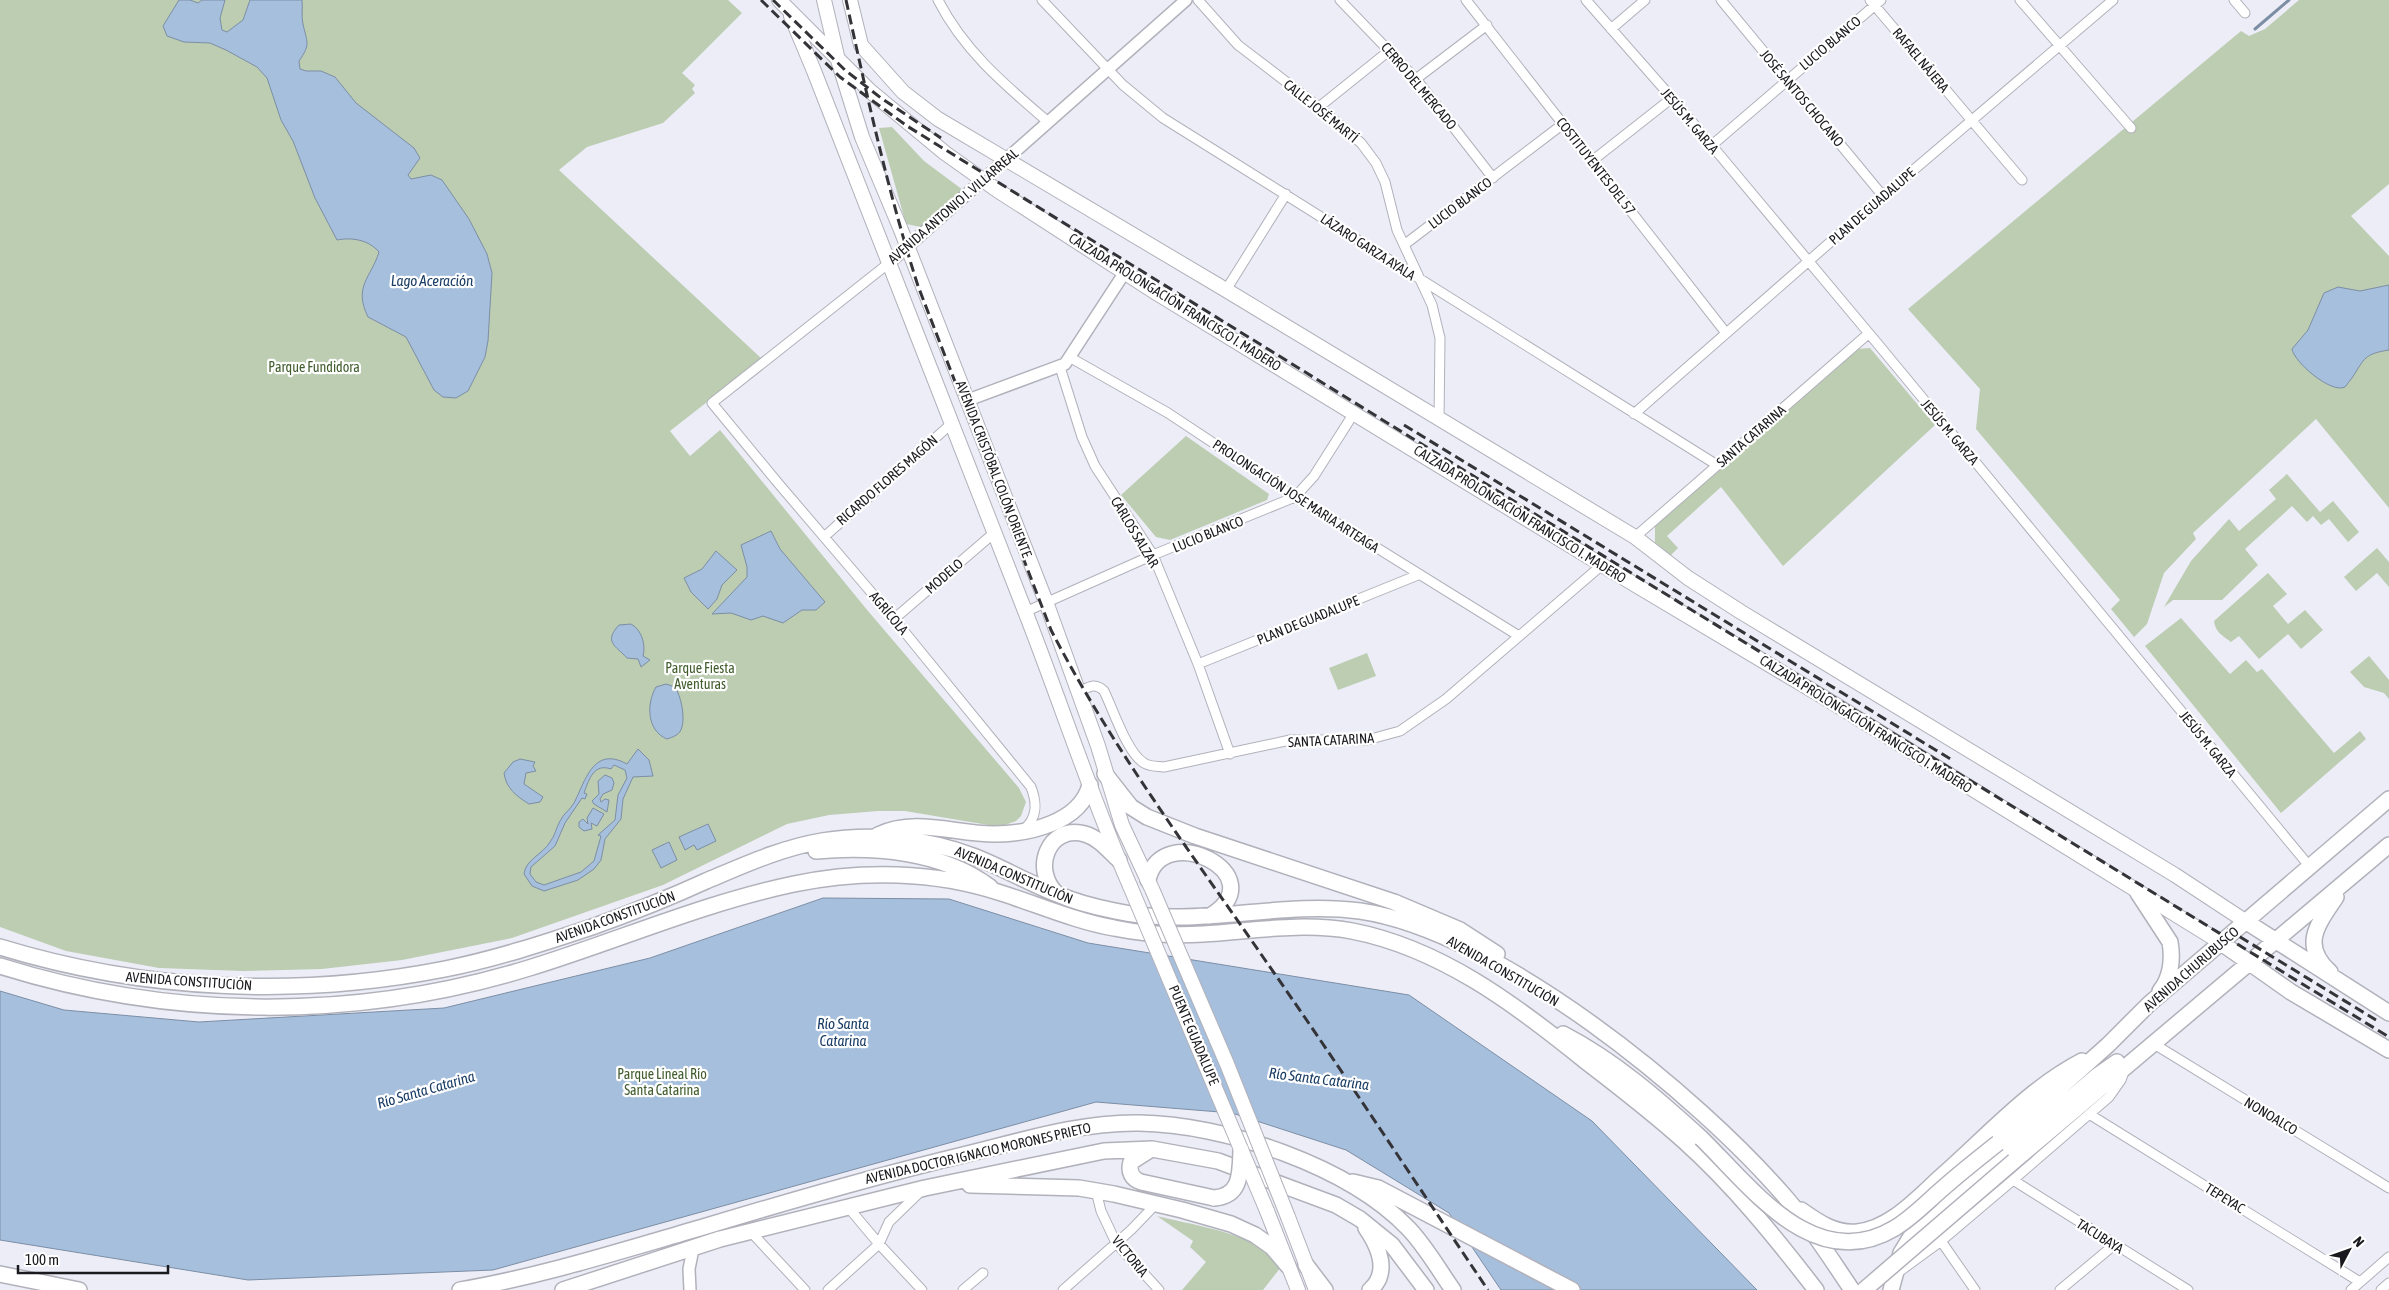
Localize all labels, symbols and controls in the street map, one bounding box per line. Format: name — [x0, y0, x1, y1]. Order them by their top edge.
street label: LUCIO BLANCO — [1796, 13, 1864, 73]
street label: RAFAEL NÁJERA — [1890, 25, 1953, 95]
street label: CERRO DEL MERCADO — [1378, 39, 1460, 133]
street label: JOSÉ SANTOS CHOCANO — [1757, 46, 1847, 150]
street label: CALLE JOSÉ MARTÍ — [1281, 76, 1361, 146]
street label: JESÚS M. GARZA — [1658, 85, 1722, 157]
street label: COSTITUYENTES DEL 57 — [1553, 114, 1639, 218]
street label: AVENIDA ANTONIO I. VILLARREAL — [885, 145, 1022, 267]
street label: PLAN DE GUADALUPE — [1826, 164, 1918, 248]
street label: LUCIO BLANCO — [1425, 174, 1495, 232]
street label: LÁZARO GARZA AYALA — [1318, 210, 1418, 284]
street label: CALZADA PROLONGACIÓN FRANCISCO I. MADERO — [1066, 230, 1284, 374]
water label: Lago Aceración — [391, 272, 473, 289]
park label: Parque Fundidora — [268, 359, 360, 375]
street label: AVENIDA CRISTÓBAL COLÓN ORIENTE — [953, 378, 1035, 560]
street label: JESÚS M. GARZA — [1918, 396, 1982, 468]
street label: SANTA CATARINA — [1713, 402, 1789, 470]
street label: RICARDO FLORES MAGÓN — [833, 432, 941, 528]
street label: PROLONGACIÓN JOSE MARIA ARTEAGA — [1210, 436, 1382, 556]
street label: CALZADA PROLONGACIÓN FRANCISCO I. MADERO — [1411, 442, 1629, 586]
street label: CARLOS SALZAR — [1108, 494, 1162, 570]
street label: LUCIO BLANCO — [1170, 513, 1246, 555]
street label: MODELO — [922, 555, 966, 597]
street label: AGRÍCOLA — [866, 588, 912, 638]
street label: PLAN DE GUADALUPE — [1255, 592, 1361, 648]
street label: CALZADA PROLONGACIÓN FRANCISCO I. MADERO — [1757, 652, 1975, 796]
park label: Parque Fiesta Aventuras — [665, 660, 735, 692]
street label: JESÚS M. GARZA — [2176, 708, 2240, 780]
street label: SANTA CATARINA — [1288, 730, 1375, 750]
street label: AVENIDA CONSTITUCIÓN — [953, 843, 1075, 907]
street label: AVENIDA CONSTITUCIÓN — [553, 888, 677, 946]
street label: AVENIDA CHURUBUSCO — [2140, 923, 2242, 1015]
street label: AVENIDA CONSTITUCIÓN — [1444, 932, 1562, 1010]
street label: AVENIDA CONSTITUCIÓN — [125, 969, 253, 993]
street label: PUENTE GUADALUPE — [1166, 983, 1222, 1087]
water label: Río Santa Catarina — [817, 1015, 869, 1049]
water label: Río Santa Catarina — [1268, 1064, 1370, 1093]
park label: Parque Lineal Río Santa Catarina — [617, 1066, 707, 1098]
water label: Río Santa Catarina — [375, 1067, 477, 1112]
street label: NONOALCO — [2242, 1094, 2300, 1138]
street label: AVENIDA DOCTOR IGNACIO MORONES PRIETO — [864, 1119, 1092, 1187]
street label: TEPEYAC — [2202, 1180, 2248, 1217]
street label: TACUBAYA — [2074, 1215, 2126, 1257]
north arrow — [2324, 1225, 2374, 1275]
street label: VICTORIA — [1109, 1232, 1151, 1280]
text: N — [2350, 1233, 2368, 1250]
scale bar — [18, 1242, 168, 1274]
text: 100 m — [25, 1251, 59, 1268]

